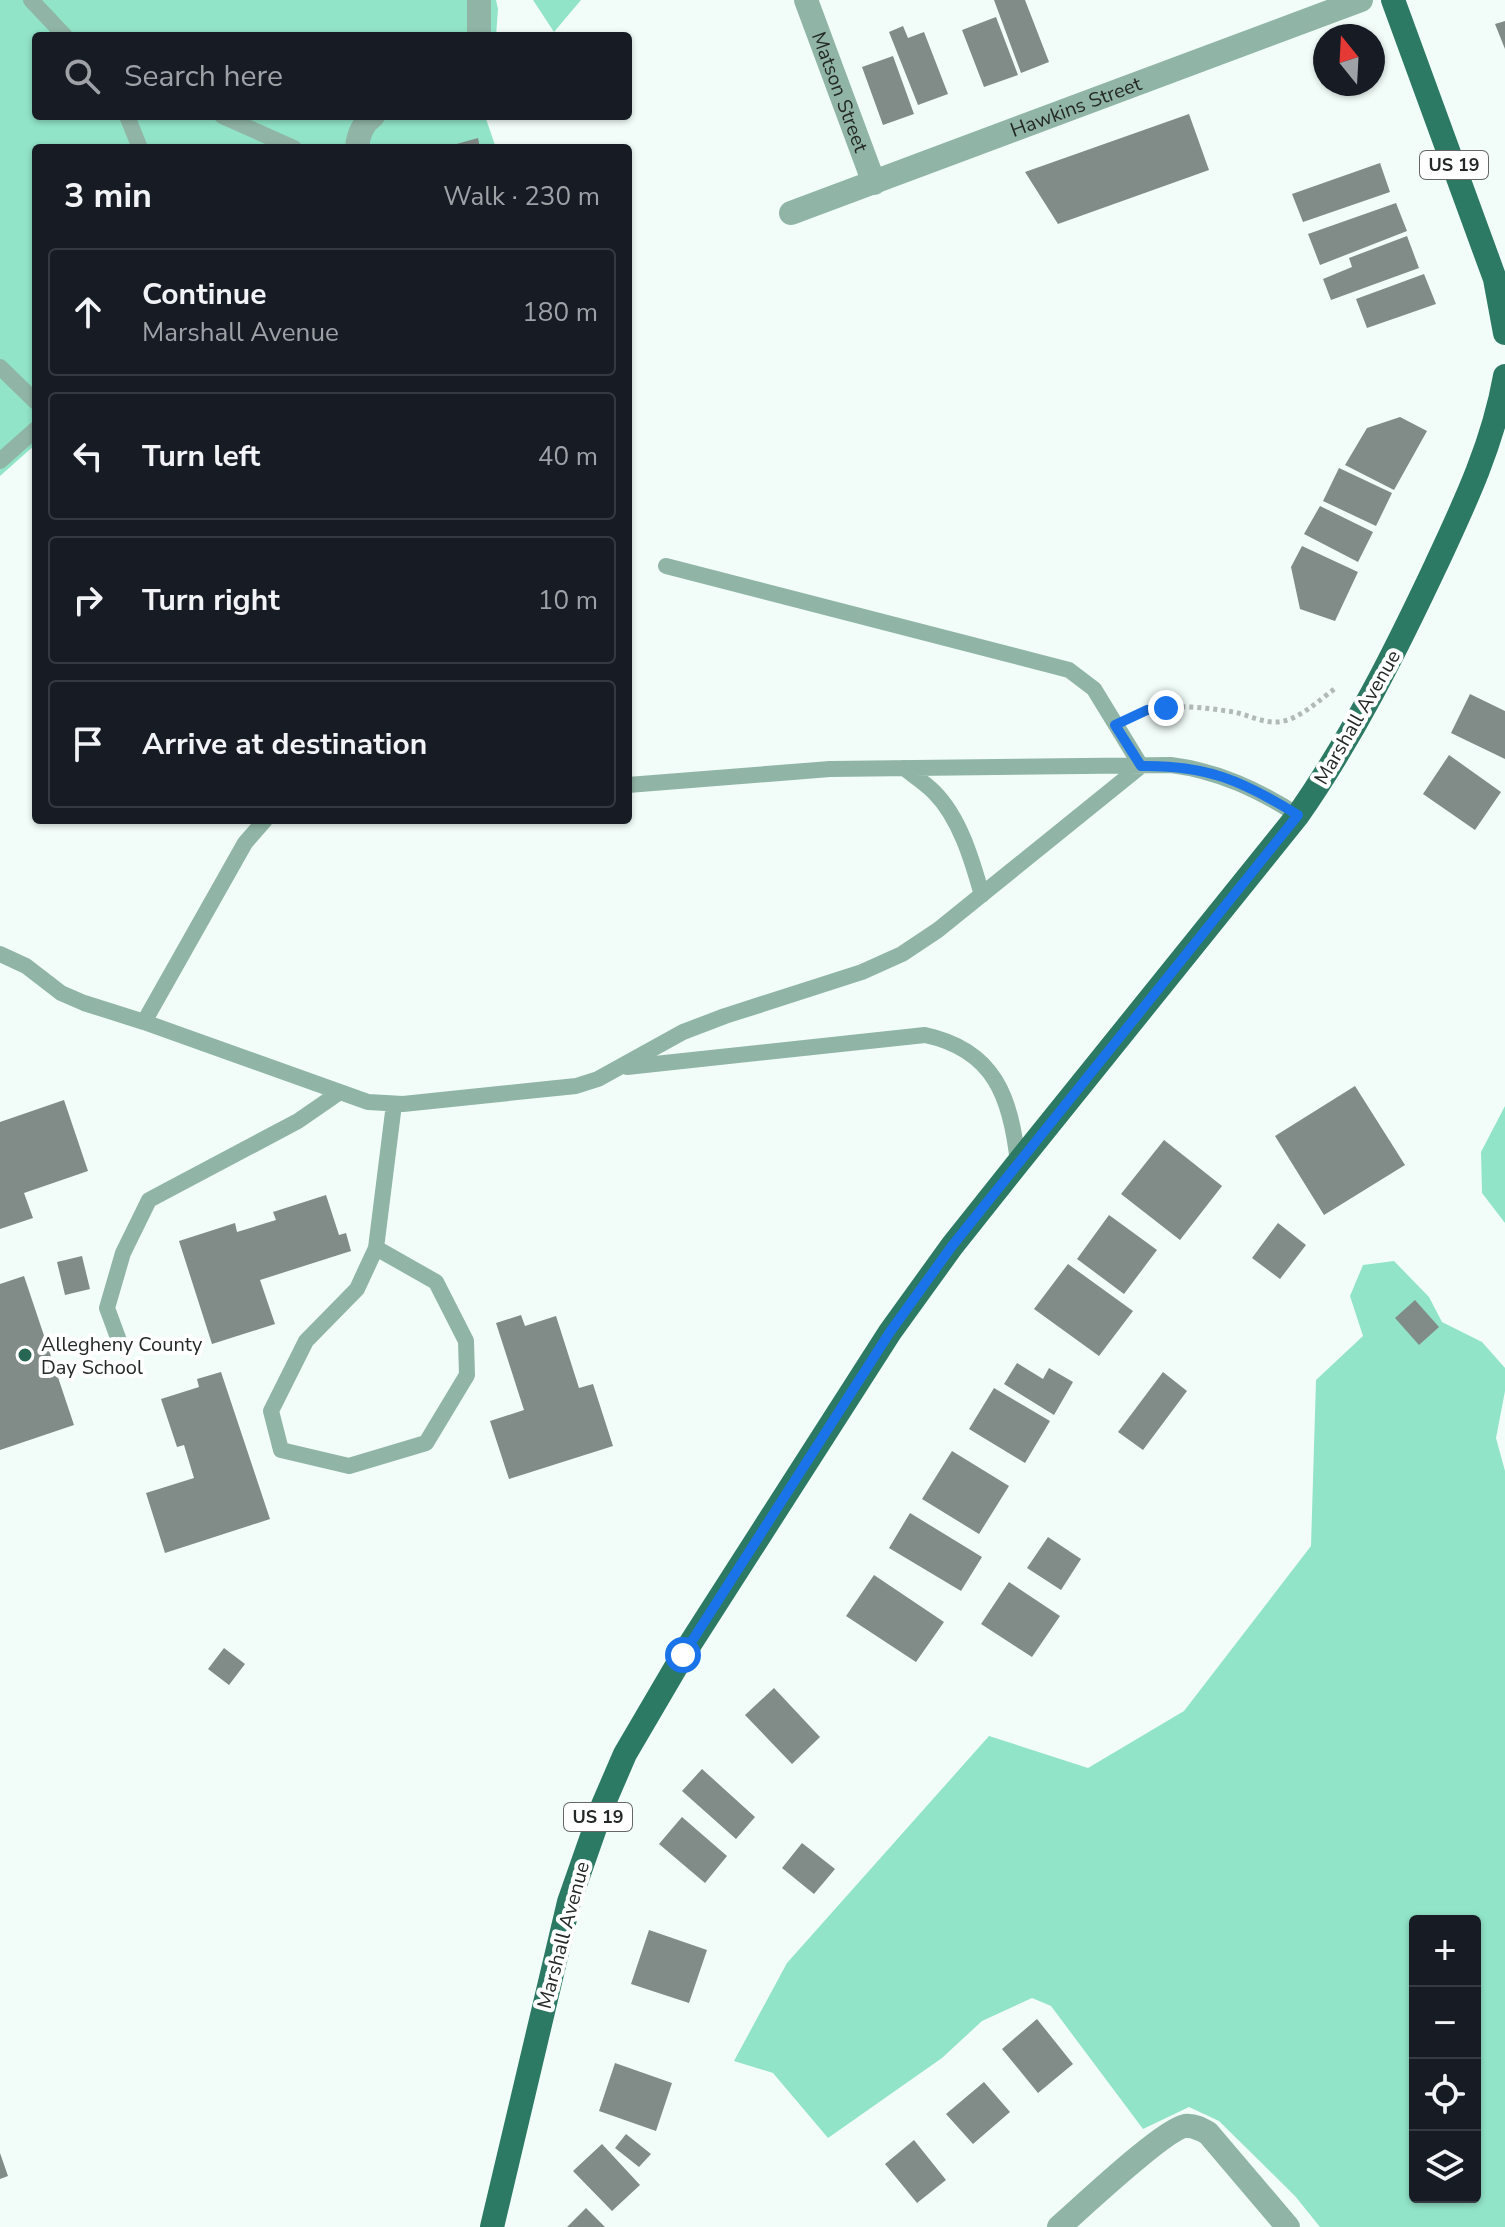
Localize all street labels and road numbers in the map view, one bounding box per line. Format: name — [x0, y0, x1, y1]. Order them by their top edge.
street label: Matson Street — [805, 28, 875, 157]
street label: Hawkins Street — [1007, 70, 1146, 144]
road number: US 19 — [1420, 151, 1488, 179]
street label: Marshall Avenue — [1308, 645, 1407, 790]
road number: US 19 — [564, 1803, 632, 1831]
street label: Marshall Avenue — [531, 1859, 596, 2012]

